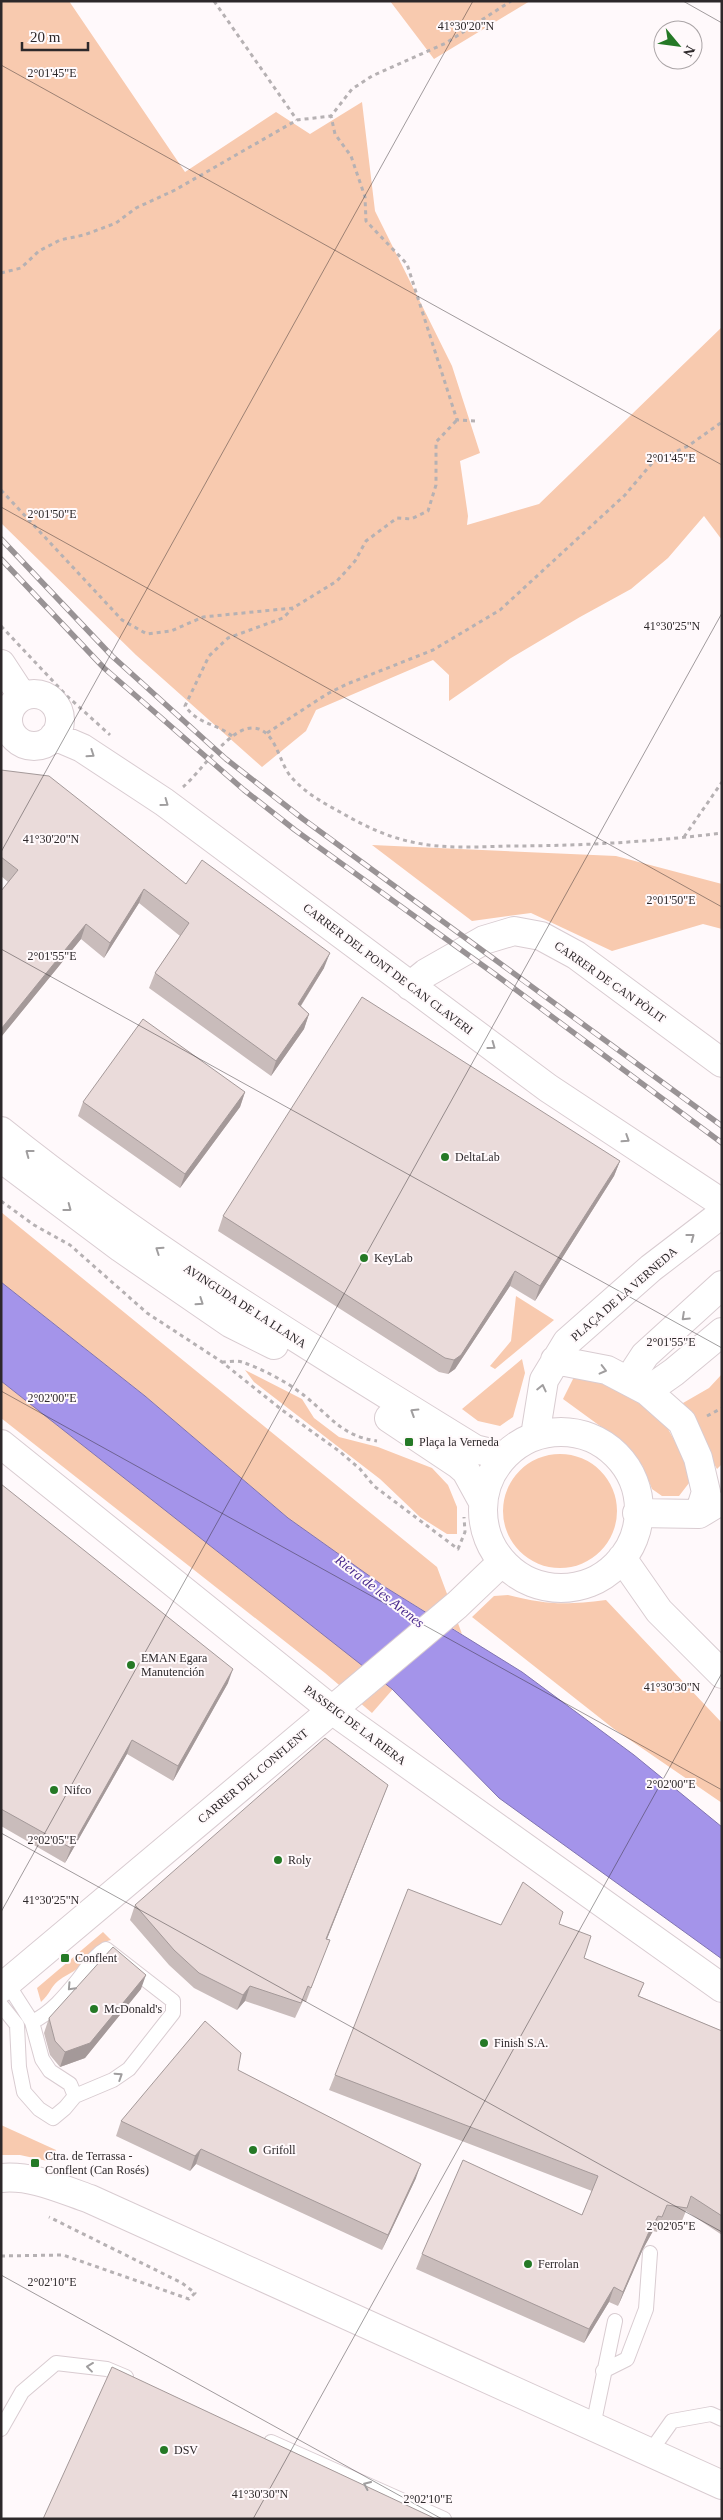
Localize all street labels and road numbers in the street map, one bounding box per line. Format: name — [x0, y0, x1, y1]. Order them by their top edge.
street label: CARRER DEL PONT DE CAN CLAVERI — [300, 901, 476, 1037]
street label: CARRER DE CAN PÒLIT — [552, 938, 669, 1026]
street label: PLAÇA DE LA VERNEDA — [568, 1244, 680, 1344]
street label: AVINGUDA DE LA LLANA — [181, 1261, 309, 1351]
street label: PASSEIG DE LA RIERA — [301, 1682, 409, 1768]
street label: CARRER DEL CONFLENT — [195, 1725, 311, 1826]

